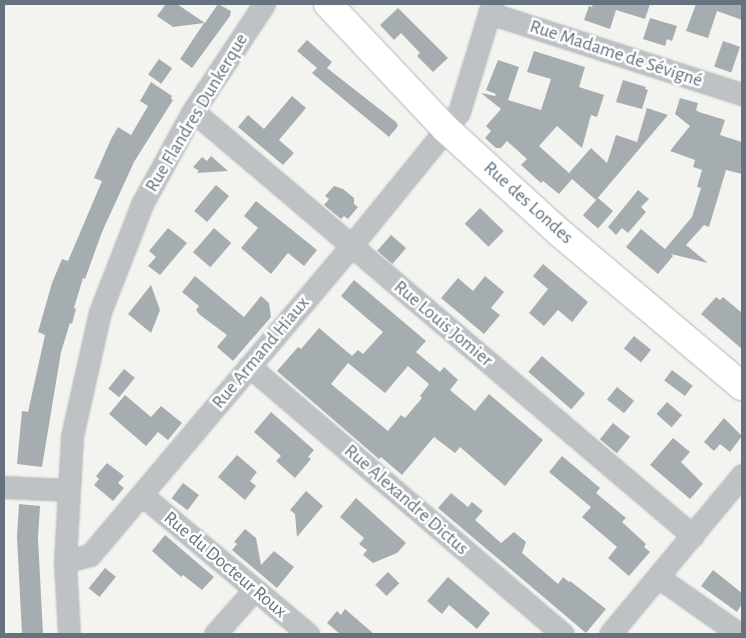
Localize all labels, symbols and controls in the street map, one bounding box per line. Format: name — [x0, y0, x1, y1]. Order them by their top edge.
street label: Rue Madame de Sévigné — [527, 15, 705, 93]
street label: Rue Flandres Dunkerque — [141, 30, 253, 196]
street label: Rue des Londes — [478, 157, 578, 249]
street label: Rue Louis Jomier — [389, 276, 497, 372]
street label: Rue Armand Hiaux — [207, 292, 315, 414]
street label: Rue Alexandre Dictus — [339, 440, 473, 560]
street label: Rue du Docteur Roux — [159, 507, 291, 623]

